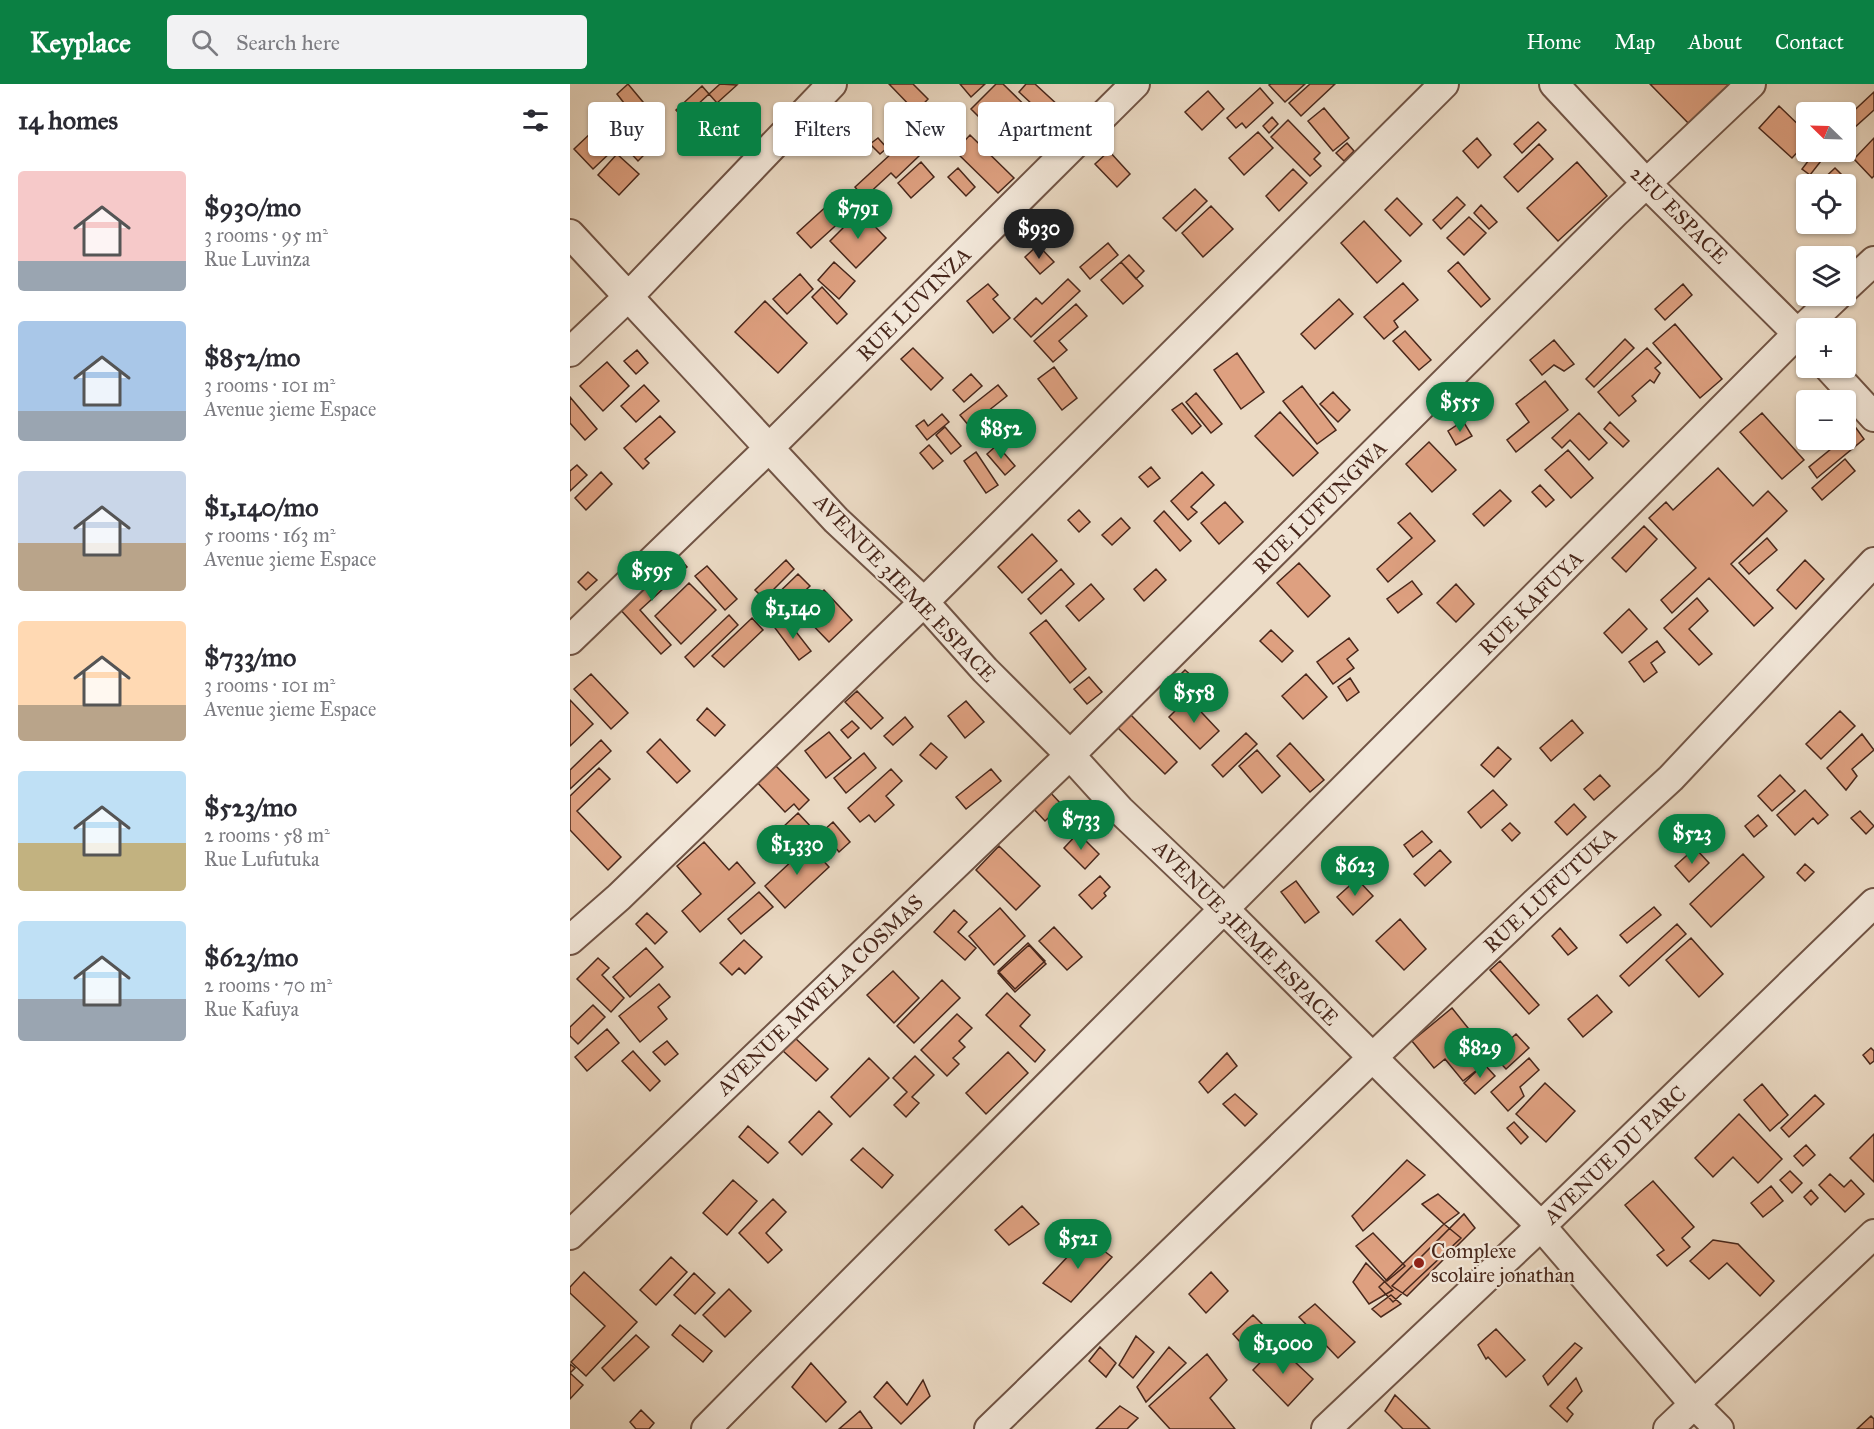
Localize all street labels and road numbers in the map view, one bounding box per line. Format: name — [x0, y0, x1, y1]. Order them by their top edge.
street label: 2EU ESPACE — [1625, 161, 1733, 269]
street label: RUE LUVINZA — [852, 242, 976, 366]
street label: RUE LUFUNGWA — [1248, 435, 1392, 579]
street label: AVENUE 3IEME ESPACE — [808, 488, 1002, 687]
street label: RUE KAFUYA — [1473, 545, 1589, 661]
street label: RUE LUFUTUKA — [1478, 822, 1622, 958]
street label: AVENUE 3IEME ESPACE — [1147, 834, 1344, 1031]
street label: AVENUE MWELA COSMAS — [710, 889, 929, 1102]
street label: AVENUE DU PARC — [1538, 1080, 1692, 1230]

